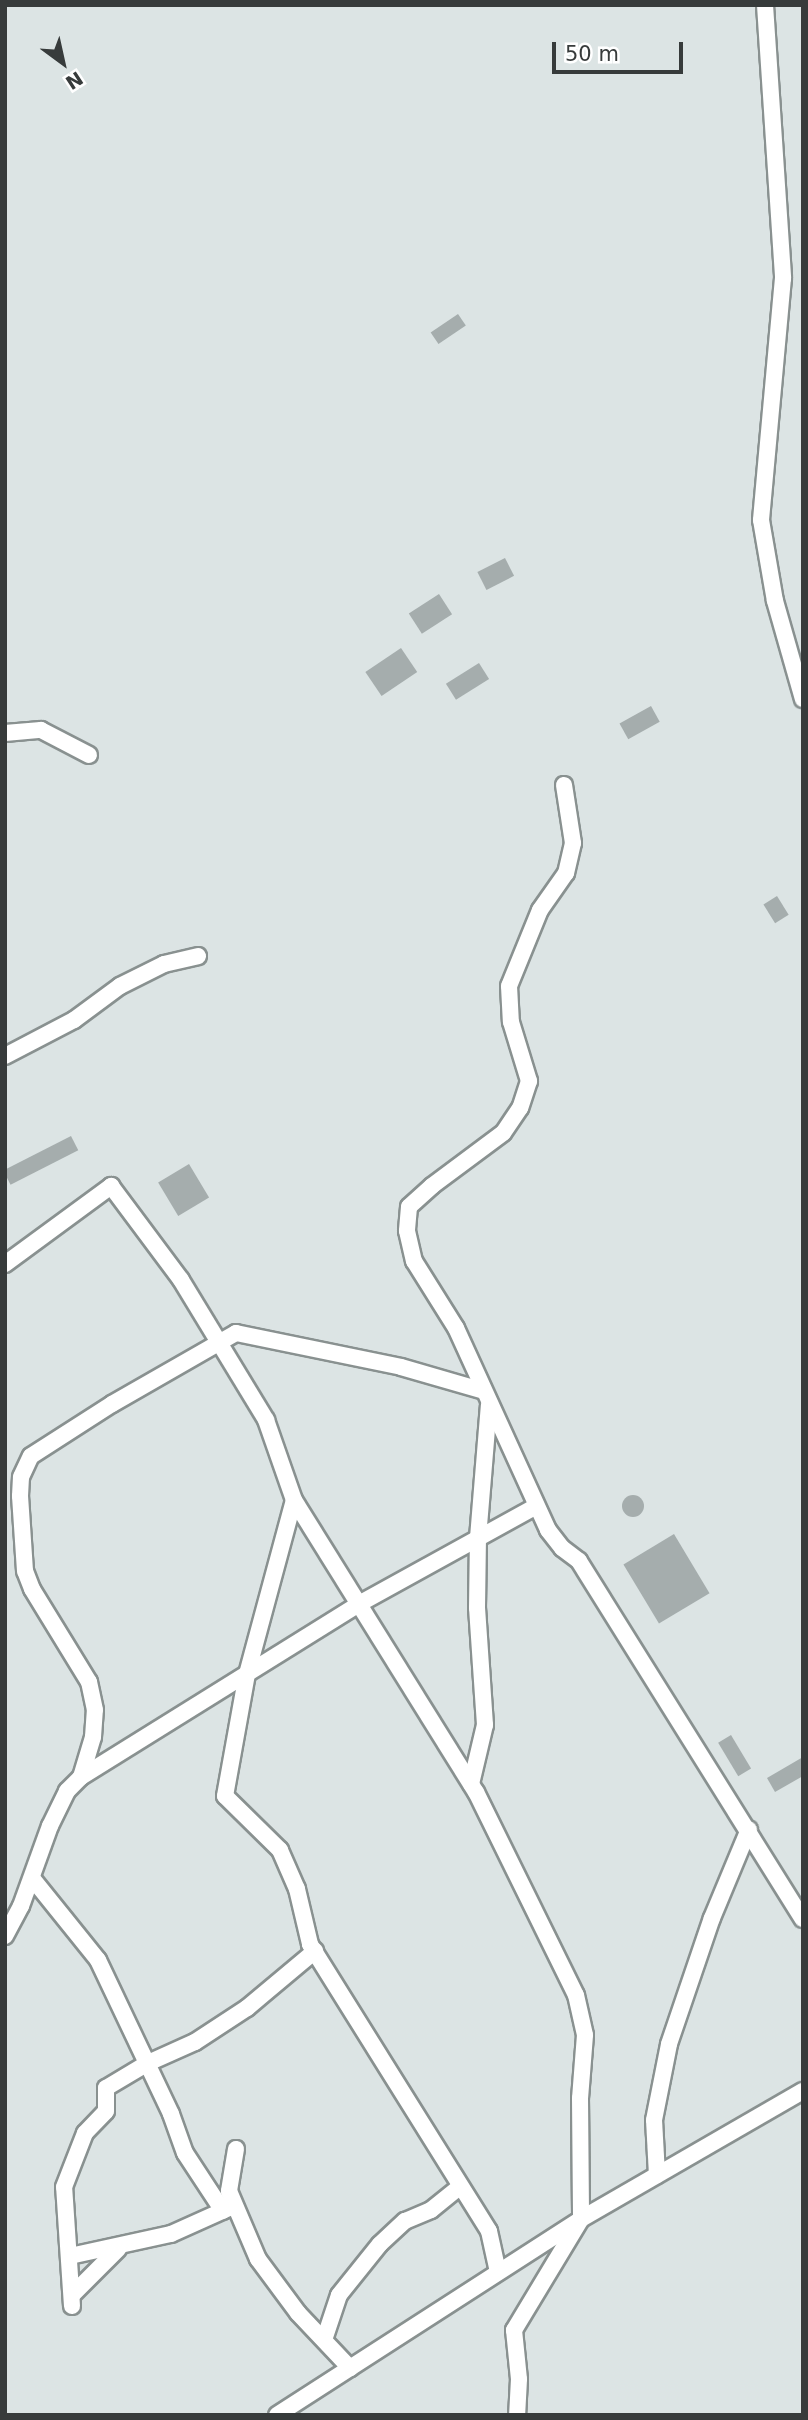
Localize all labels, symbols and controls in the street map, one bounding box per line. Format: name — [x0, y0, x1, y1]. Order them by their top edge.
north arrow — [28, 28, 98, 98]
scale bar — [556, 28, 687, 72]
text: 50 m — [565, 42, 619, 66]
text: N — [62, 67, 87, 94]

